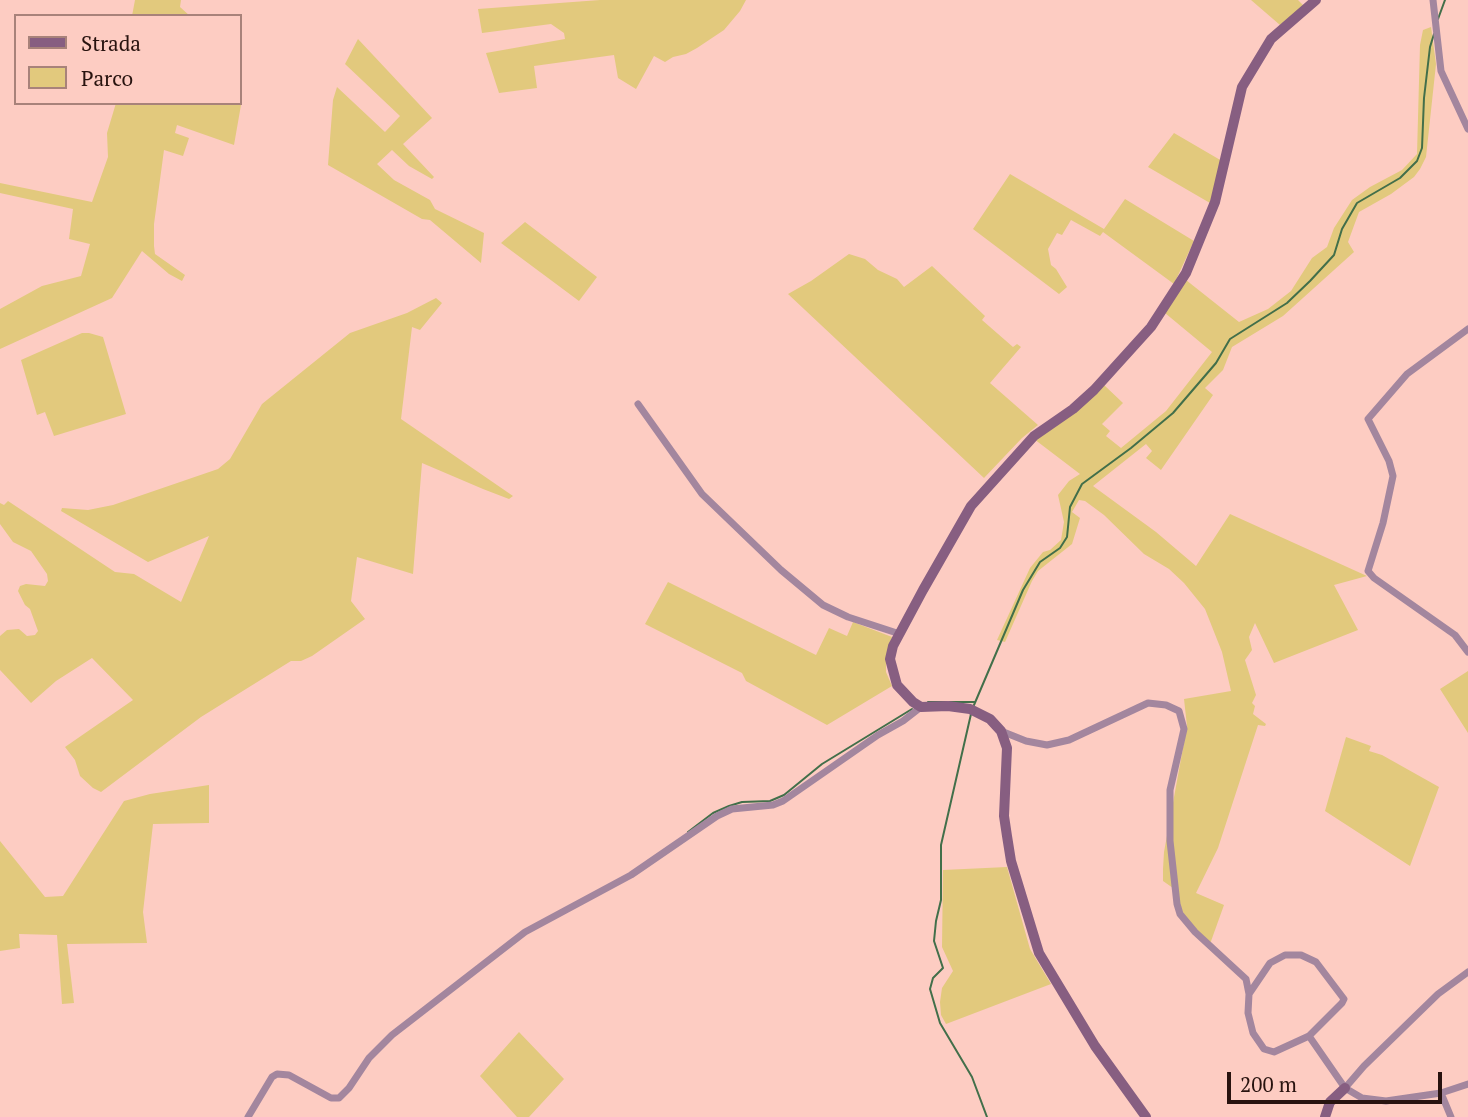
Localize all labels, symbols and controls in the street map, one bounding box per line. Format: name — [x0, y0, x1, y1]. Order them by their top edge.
legend — [14, 14, 242, 105]
text: Strada — [81, 29, 141, 57]
text: Parco — [81, 64, 133, 92]
scale bar — [1230, 1058, 1445, 1102]
text: 200 m — [1240, 1070, 1297, 1098]

